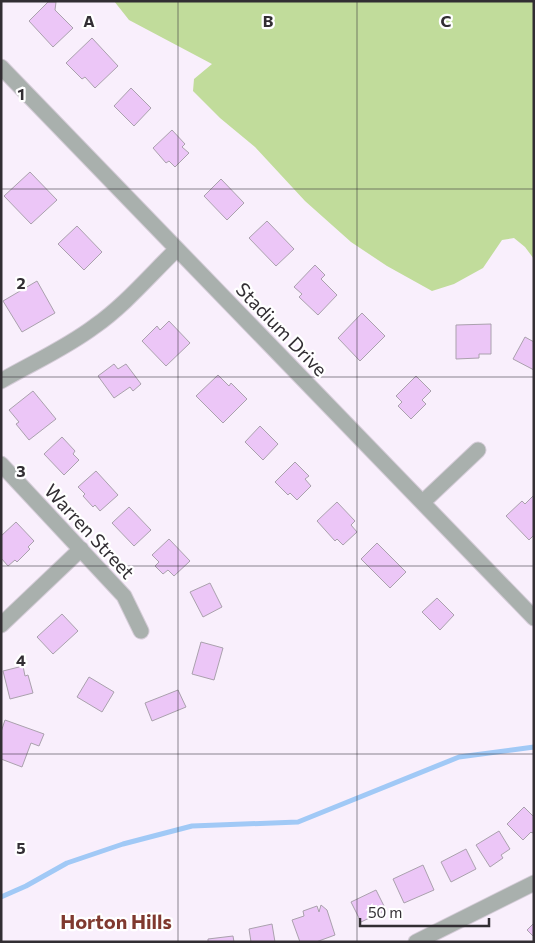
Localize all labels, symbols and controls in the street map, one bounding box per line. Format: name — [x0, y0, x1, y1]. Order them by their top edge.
text: A — [83, 11, 95, 30]
text: B — [263, 11, 274, 30]
text: C — [441, 11, 452, 30]
text: 1 — [17, 84, 25, 103]
text: 2 — [16, 273, 26, 292]
street label: Stadium Drive — [232, 277, 332, 381]
text: 3 — [16, 461, 26, 480]
street label: Warren Street — [40, 479, 140, 583]
text: 4 — [16, 650, 26, 669]
text: 5 — [16, 838, 26, 857]
scale bar — [360, 896, 489, 928]
text: 50 m — [368, 903, 402, 921]
district label: Horton Hills — [60, 909, 172, 933]

